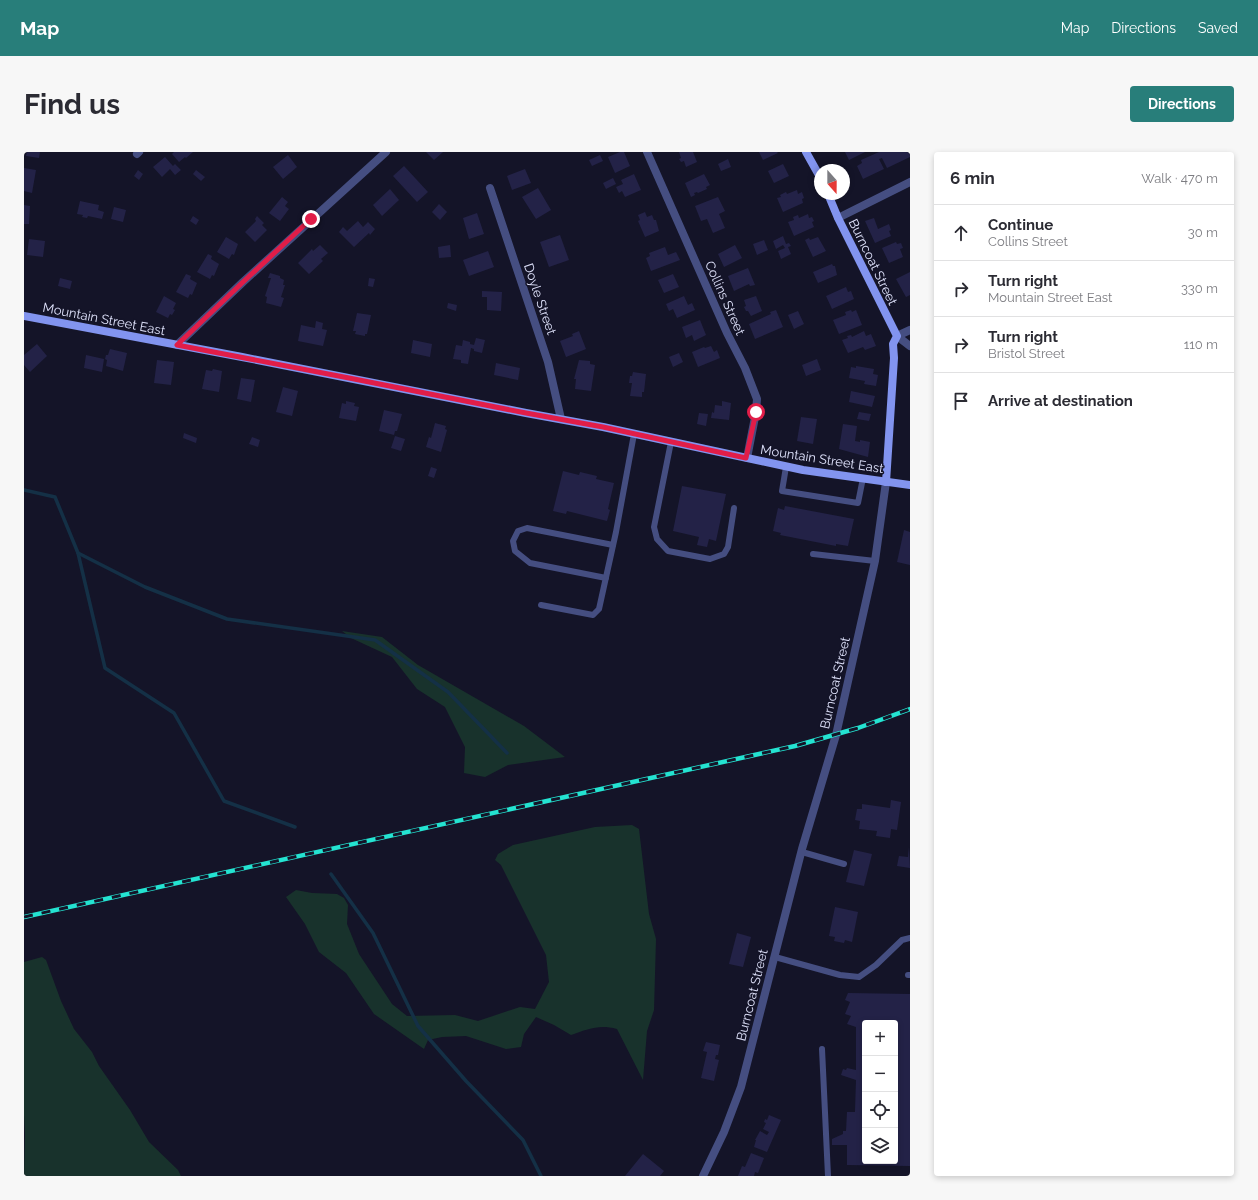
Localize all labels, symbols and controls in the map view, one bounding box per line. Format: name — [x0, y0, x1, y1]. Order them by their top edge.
text: Map — [20, 17, 59, 39]
text: Map — [1061, 20, 1089, 36]
text: Directions — [1111, 20, 1176, 36]
text: Saved — [1198, 20, 1238, 36]
button: Directions — [1130, 86, 1234, 122]
text: Find us — [24, 88, 120, 121]
north arrow — [814, 164, 850, 200]
text: 6 min — [950, 168, 995, 188]
text: Walk · 470 m — [1141, 171, 1218, 186]
route end — [302, 210, 320, 228]
street label: Burncoat Street — [846, 216, 901, 308]
text: Continue — [988, 216, 1053, 234]
icon: ahead — [950, 222, 972, 244]
text: 30 m — [1188, 225, 1218, 240]
text: Collins Street — [988, 234, 1068, 249]
street label: Collins Street — [702, 259, 748, 338]
street label: Doyle Street — [521, 261, 559, 337]
text: Turn right — [988, 272, 1058, 290]
icon: right — [950, 278, 972, 300]
text: 330 m — [1181, 281, 1218, 296]
text: Mountain Street East — [988, 290, 1112, 305]
street label: Mountain Street East — [42, 300, 167, 338]
text: Turn right — [988, 328, 1058, 346]
icon: right — [950, 334, 972, 356]
text: 110 m — [1184, 337, 1218, 352]
text: Bristol Street — [988, 346, 1065, 361]
icon: arrive — [950, 390, 972, 412]
text: Arrive at destination — [988, 392, 1133, 410]
route start — [747, 403, 765, 421]
street label: Mountain Street East — [759, 442, 885, 476]
street label: Burncoat Street — [817, 635, 853, 731]
street label: Burncoat Street — [733, 947, 771, 1042]
map controls — [862, 1020, 898, 1164]
button: + — [862, 1020, 898, 1056]
button: − — [862, 1056, 898, 1092]
button: locate — [862, 1092, 898, 1128]
button: layers — [862, 1128, 898, 1164]

